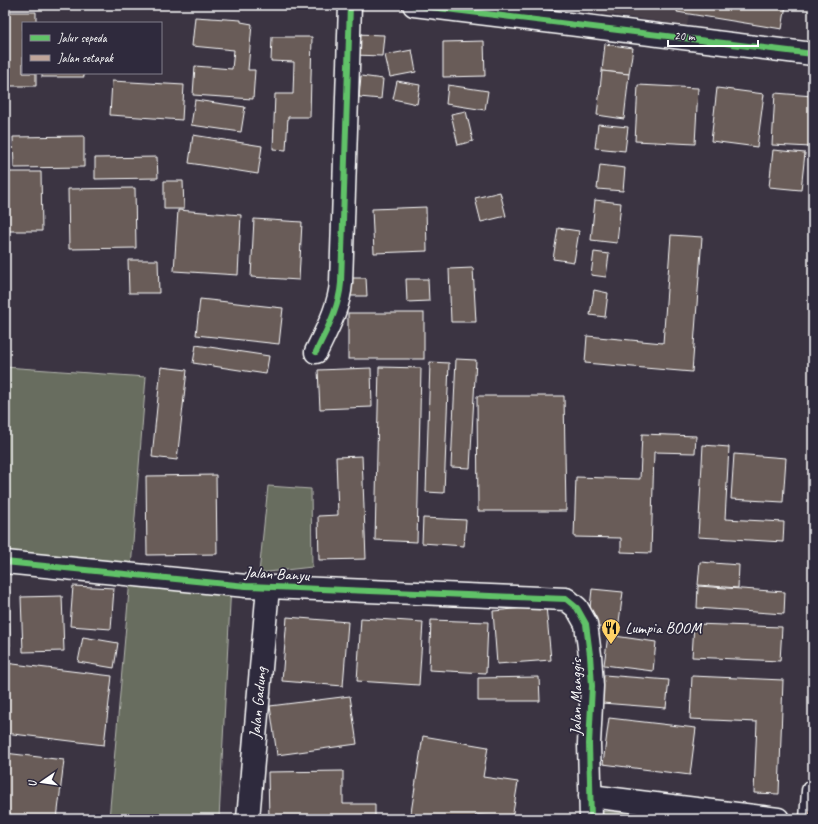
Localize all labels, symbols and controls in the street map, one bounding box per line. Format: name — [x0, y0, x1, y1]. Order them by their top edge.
legend — [22, 22, 162, 74]
scale bar — [668, 22, 758, 48]
text: 20 m — [674, 28, 696, 44]
text: Jalur sepeda — [57, 30, 108, 46]
text: Jalan setapak — [57, 50, 114, 66]
street label: Jalan Banyu — [243, 562, 311, 586]
restaurant icon: Lumpia BOOM — [600, 617, 622, 645]
place label: Lumpia BOOM — [625, 618, 703, 638]
street label: Jalan Manggis — [566, 657, 586, 737]
street label: Jalan Gadung — [245, 665, 271, 741]
north arrow — [22, 762, 62, 802]
text: U — [24, 777, 40, 788]

